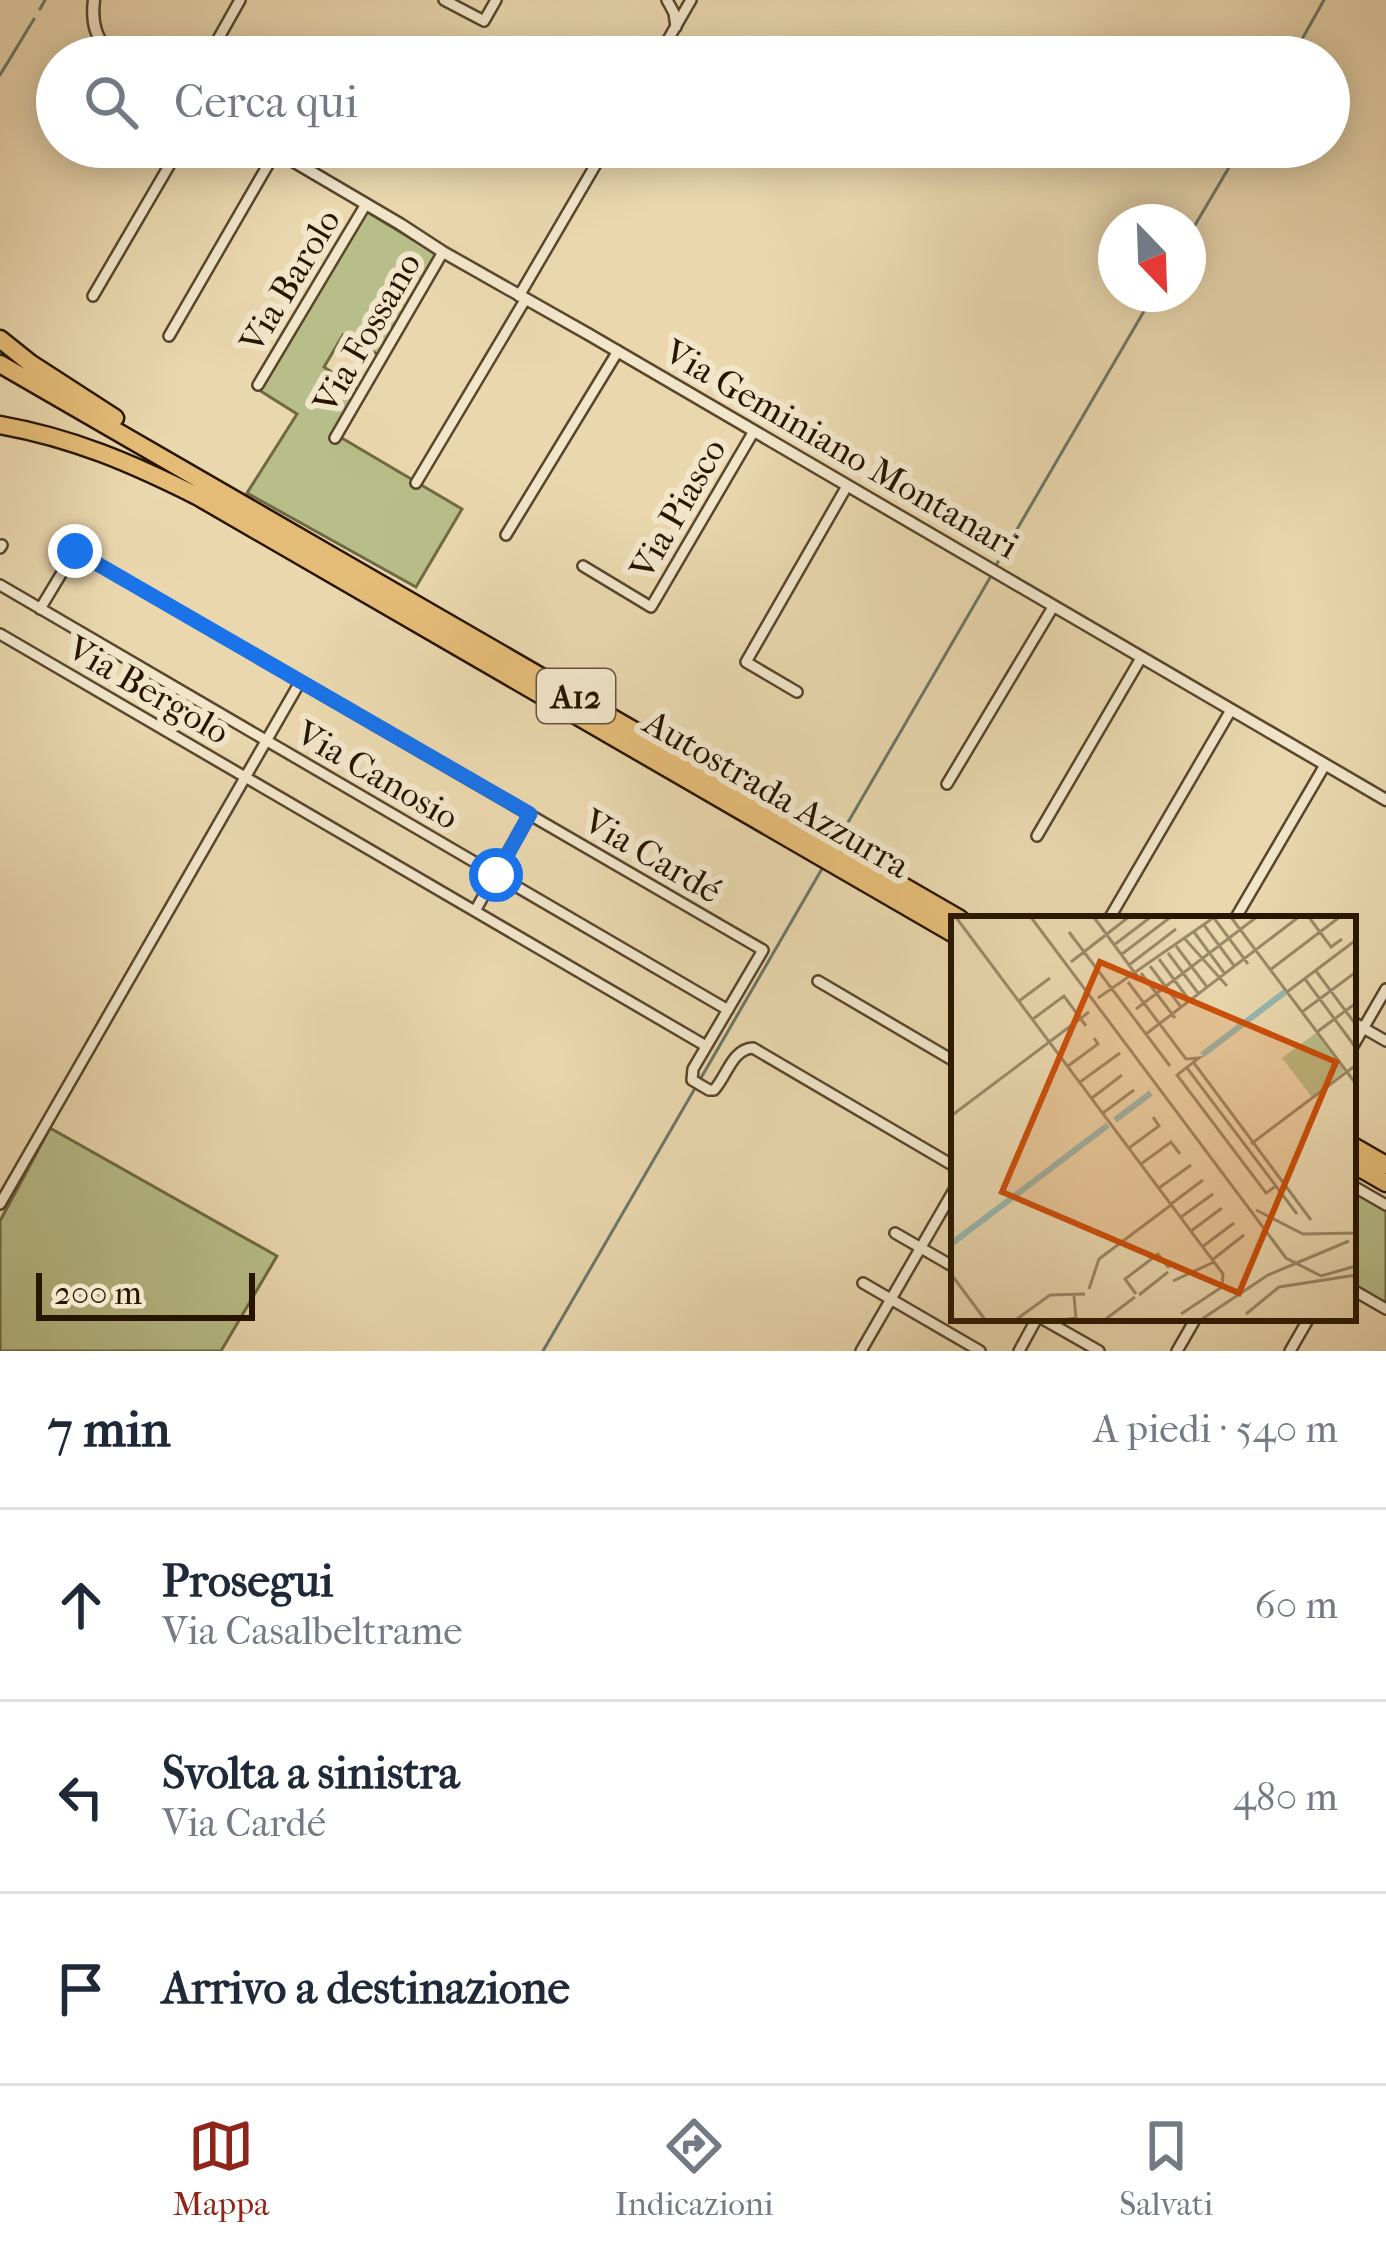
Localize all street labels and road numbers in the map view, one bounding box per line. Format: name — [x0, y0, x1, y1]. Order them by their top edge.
street label: Via Barolo — [230, 201, 349, 361]
street label: Via Fossano — [304, 245, 430, 421]
street label: Via Geminiano Montanari — [656, 330, 1026, 568]
street label: Via Piasco — [620, 431, 735, 587]
street label: Via Bergolo — [59, 626, 237, 753]
road number: A12 — [537, 669, 615, 723]
street label: Autostrada Azzurra — [635, 700, 917, 887]
street label: Via Canosio — [288, 711, 466, 838]
street label: Via Cardé — [576, 799, 729, 912]

